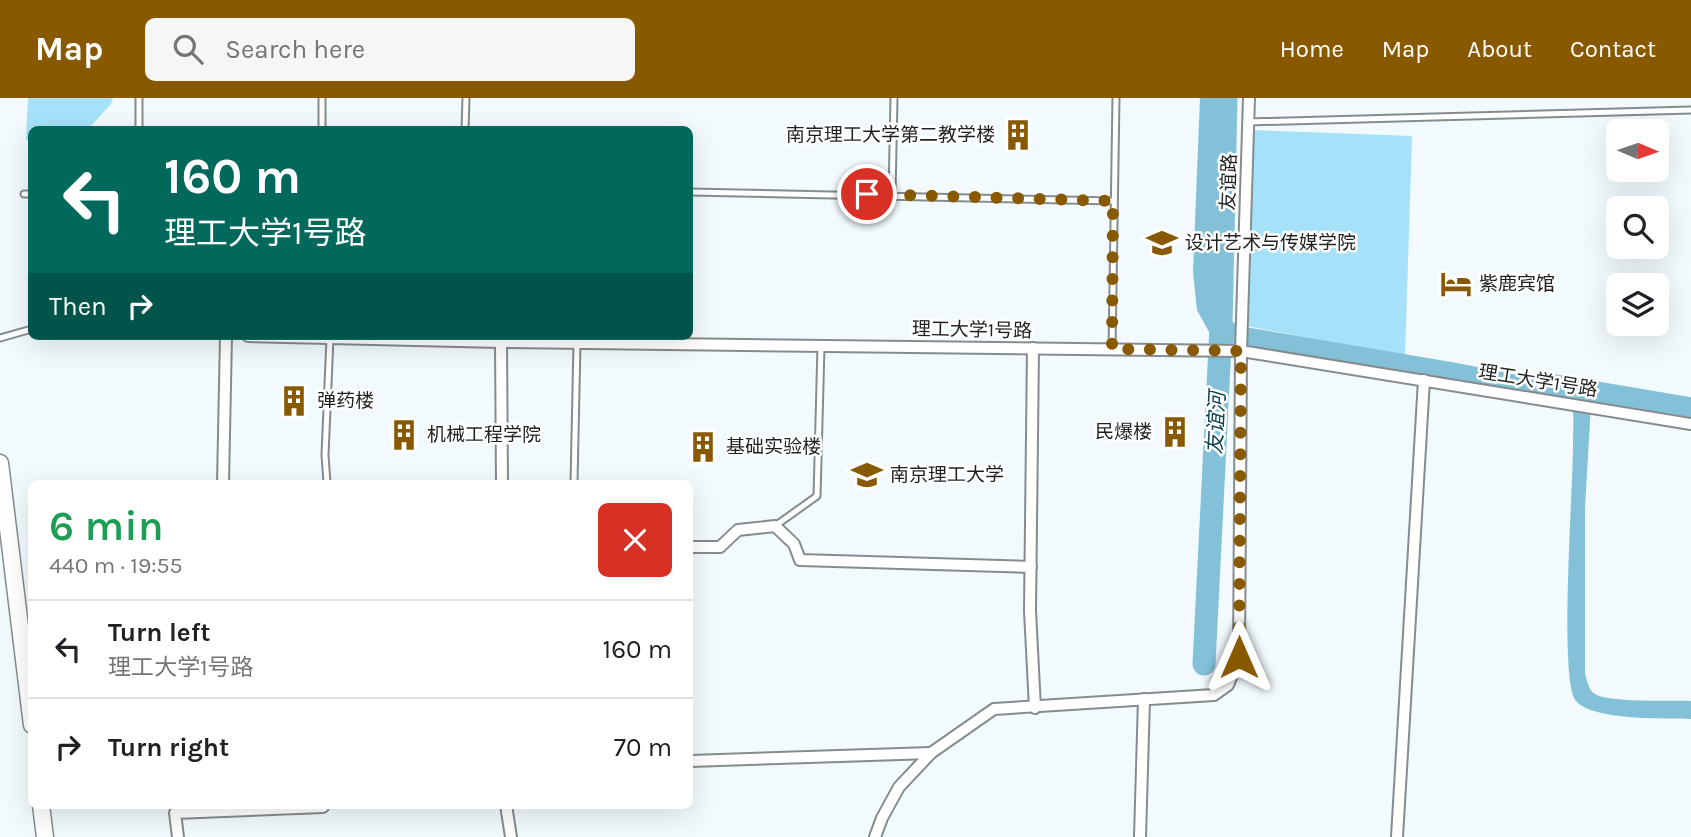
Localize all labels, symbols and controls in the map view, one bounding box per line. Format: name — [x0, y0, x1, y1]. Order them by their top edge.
search box — [145, 18, 635, 81]
text: Map — [35, 30, 103, 68]
icon: search — [169, 30, 207, 68]
text: Search here — [225, 34, 365, 65]
text: Home — [1280, 35, 1344, 63]
text: Map — [1382, 35, 1429, 63]
text: About — [1467, 35, 1532, 63]
text: Contact — [1570, 35, 1656, 63]
building icon: 南京理工大学第二教学楼 — [1001, 118, 1035, 152]
north arrow — [1606, 119, 1670, 182]
map controls — [1606, 119, 1669, 336]
place label: 南京理工大学第二教学楼 — [786, 124, 995, 146]
text: 160 m — [164, 148, 301, 205]
street label: 友谊路 — [1217, 153, 1241, 211]
icon: left — [49, 154, 140, 245]
pin — [837, 164, 897, 224]
icon: arrive — [848, 175, 886, 213]
button: search — [1606, 196, 1669, 259]
text: 理工大学1号路 — [164, 215, 367, 252]
school or university icon: 设计艺术与传媒学院 — [1145, 226, 1179, 260]
place label: 设计艺术与传媒学院 — [1185, 232, 1356, 254]
hotel icon: 紫鹿宾馆 — [1439, 267, 1473, 301]
place label: 紫鹿宾馆 — [1479, 273, 1555, 295]
button: layers — [1606, 273, 1669, 336]
icon: right — [121, 287, 159, 325]
text: Then — [49, 291, 107, 322]
street label: 理工大学1号路 — [912, 318, 1032, 342]
street label: 理工大学1号路 — [1477, 361, 1599, 401]
building icon: 弹药楼 — [277, 384, 311, 418]
water label: 友谊河 — [1202, 387, 1230, 455]
place label: 弹药楼 — [317, 390, 374, 412]
building icon: 民爆楼 — [1158, 415, 1192, 449]
building icon: 机械工程学院 — [387, 418, 421, 452]
place label: 民爆楼 — [1095, 421, 1152, 443]
place label: 机械工程学院 — [427, 424, 541, 446]
building icon: 基础实验楼 — [686, 430, 720, 464]
place label: 基础实验楼 — [726, 436, 821, 458]
school or university icon: 南京理工大学 — [850, 458, 884, 492]
place label: 南京理工大学 — [890, 464, 1004, 486]
text: 6 min — [49, 501, 164, 551]
button: close — [598, 503, 672, 577]
text: 440 m · 19:55 — [49, 552, 183, 579]
text: Turn left — [108, 617, 210, 648]
position arrow — [1202, 620, 1276, 694]
icon: left — [49, 630, 87, 668]
text: 160 m — [603, 634, 672, 665]
text: 理工大学1号路 — [108, 654, 254, 681]
icon: right — [49, 728, 87, 766]
text: Turn right — [108, 732, 229, 763]
text: 70 m — [614, 732, 672, 763]

